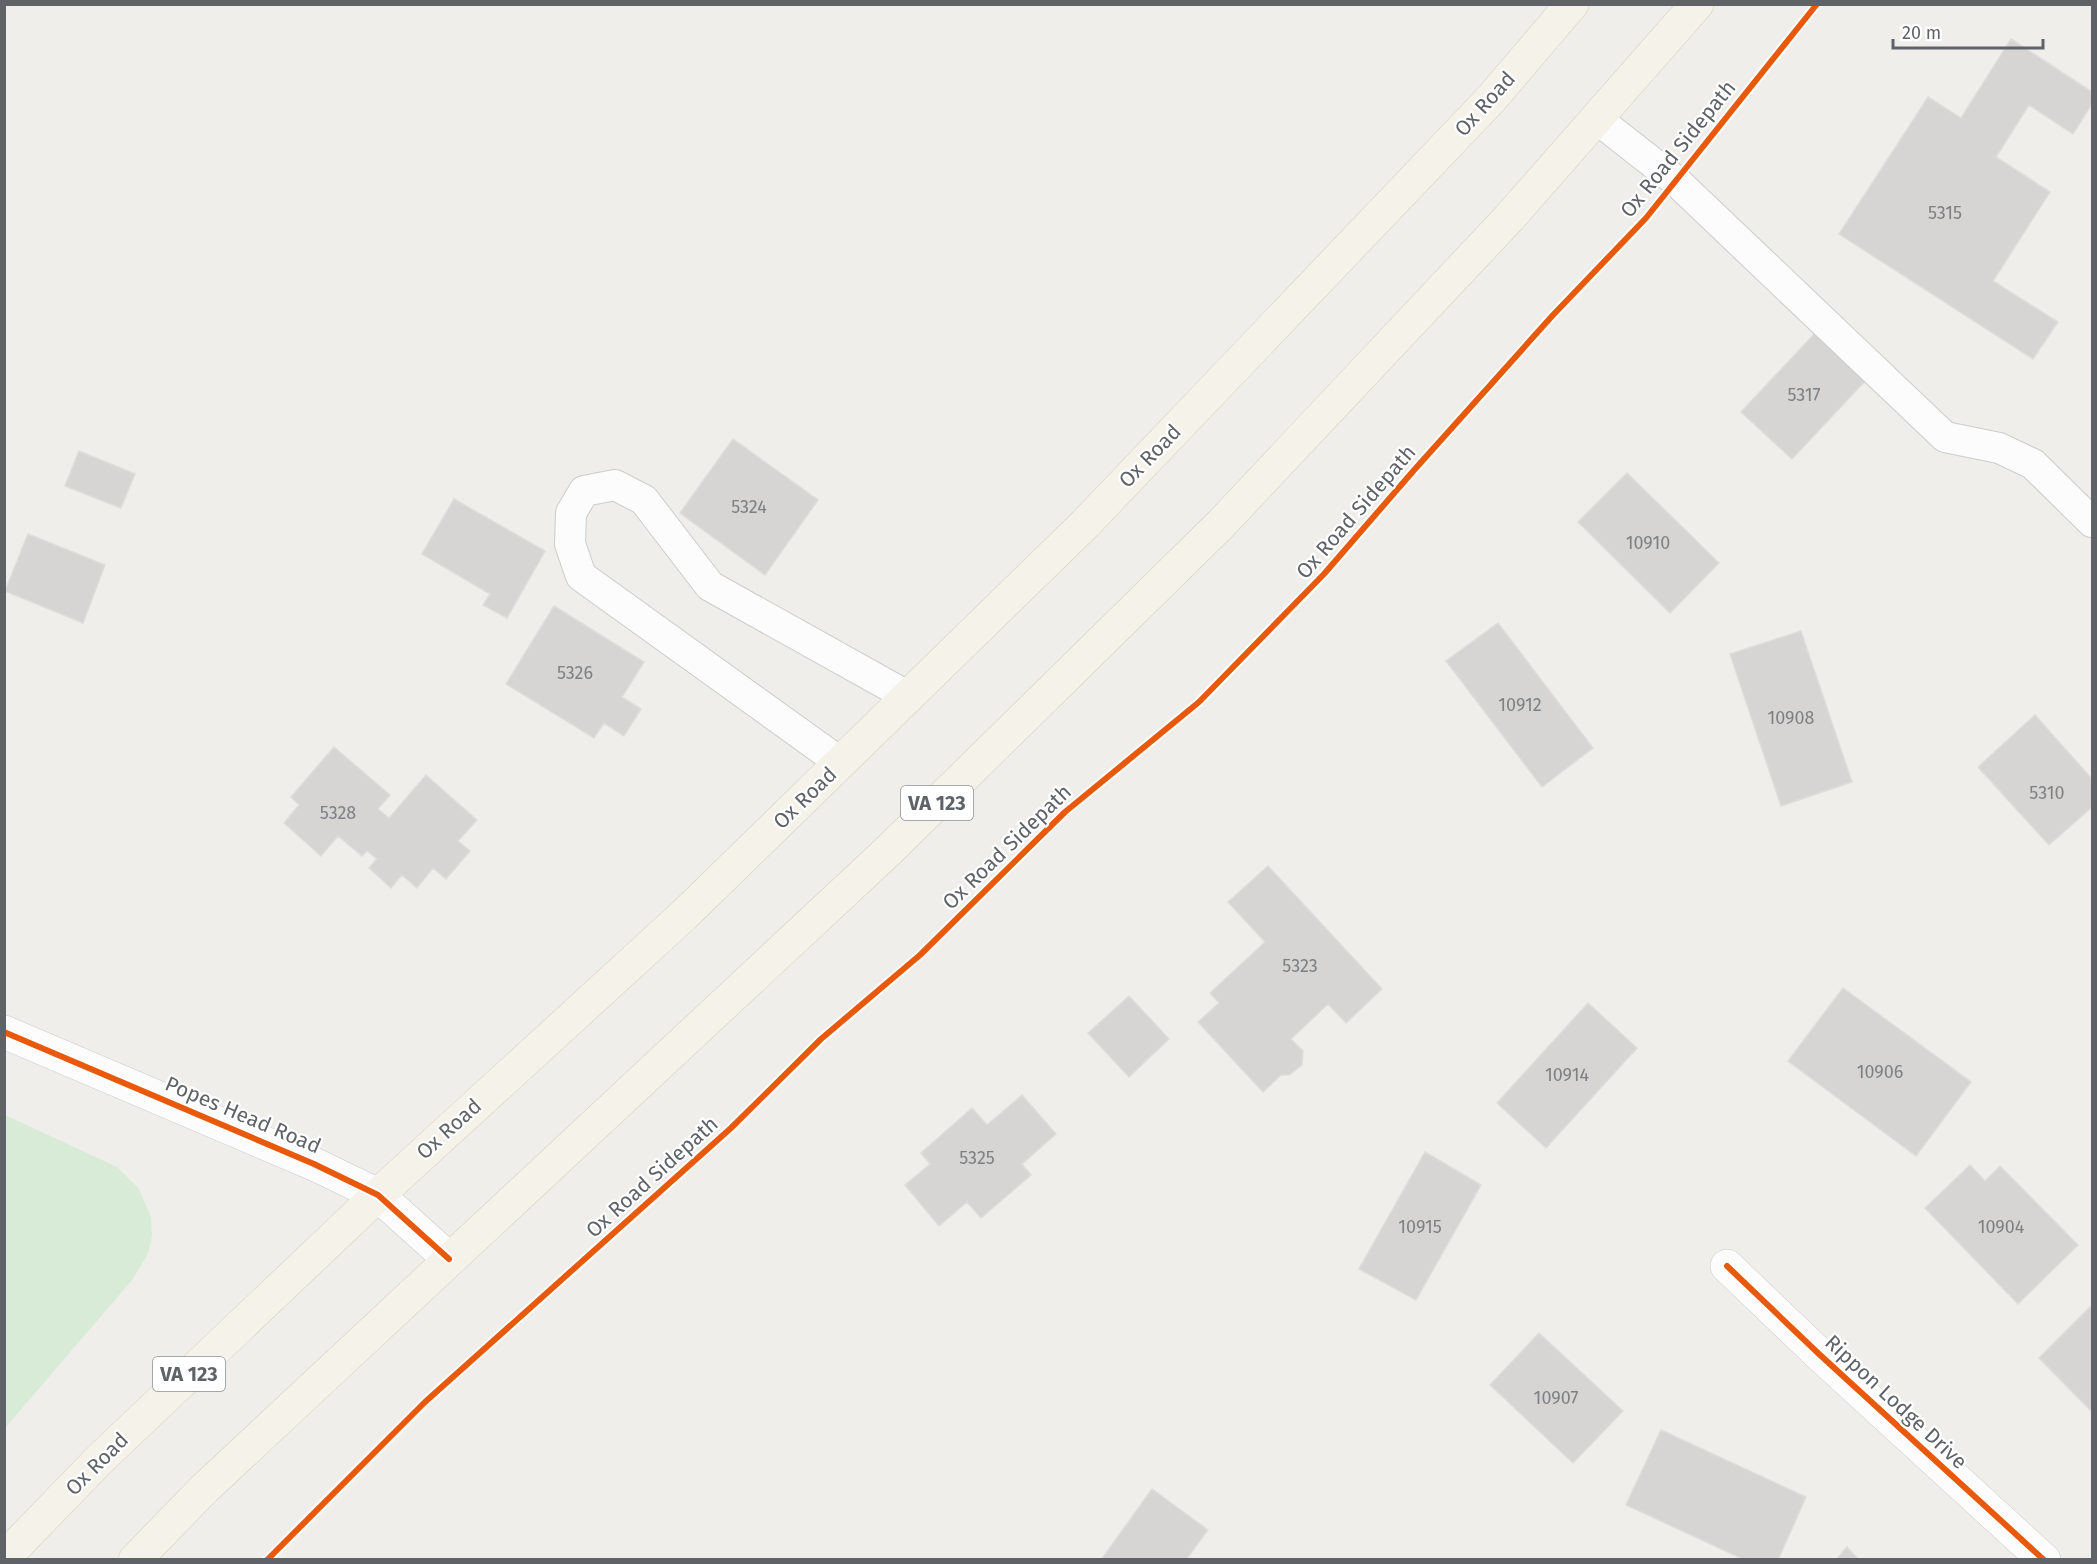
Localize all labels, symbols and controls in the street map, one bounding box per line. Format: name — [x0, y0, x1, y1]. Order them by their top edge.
scale bar — [1893, 12, 2043, 50]
text: 20 m — [1902, 22, 1941, 44]
street label: Ox Road — [1449, 66, 1521, 142]
street label: Ox Road Sidepath — [1615, 75, 1741, 223]
house number: 5315 — [1928, 202, 1962, 224]
house number: 5317 — [1787, 384, 1821, 406]
street label: Ox Road — [1113, 419, 1187, 493]
street label: Ox Road Sidepath — [1291, 440, 1421, 584]
house number: 5324 — [731, 496, 767, 518]
house number: 10910 — [1626, 532, 1670, 554]
house number: 5326 — [557, 662, 593, 684]
house number: 10912 — [1498, 694, 1542, 716]
house number: 10908 — [1767, 707, 1815, 729]
street label: Ox Road — [768, 761, 842, 835]
street label: Ox Road Sidepath — [937, 779, 1077, 915]
house number: 5310 — [2029, 782, 2065, 804]
road number: VA 123 — [901, 786, 973, 820]
house number: 5328 — [320, 802, 356, 824]
house number: 5323 — [1282, 955, 1318, 977]
house number: 10906 — [1857, 1061, 1903, 1083]
house number: 10914 — [1545, 1064, 1589, 1086]
street label: Popes Head Road — [161, 1070, 325, 1160]
street label: Ox Road — [411, 1093, 487, 1165]
street label: Ox Road Sidepath — [580, 1111, 724, 1243]
house number: 5325 — [959, 1147, 995, 1169]
house number: 10915 — [1398, 1216, 1442, 1238]
house number: 10904 — [1978, 1216, 2025, 1238]
street label: Rippon Lodge Drive — [1819, 1329, 1973, 1475]
road number: VA 123 — [153, 1357, 225, 1391]
house number: 10907 — [1534, 1387, 1578, 1409]
street label: Ox Road — [60, 1427, 134, 1501]

